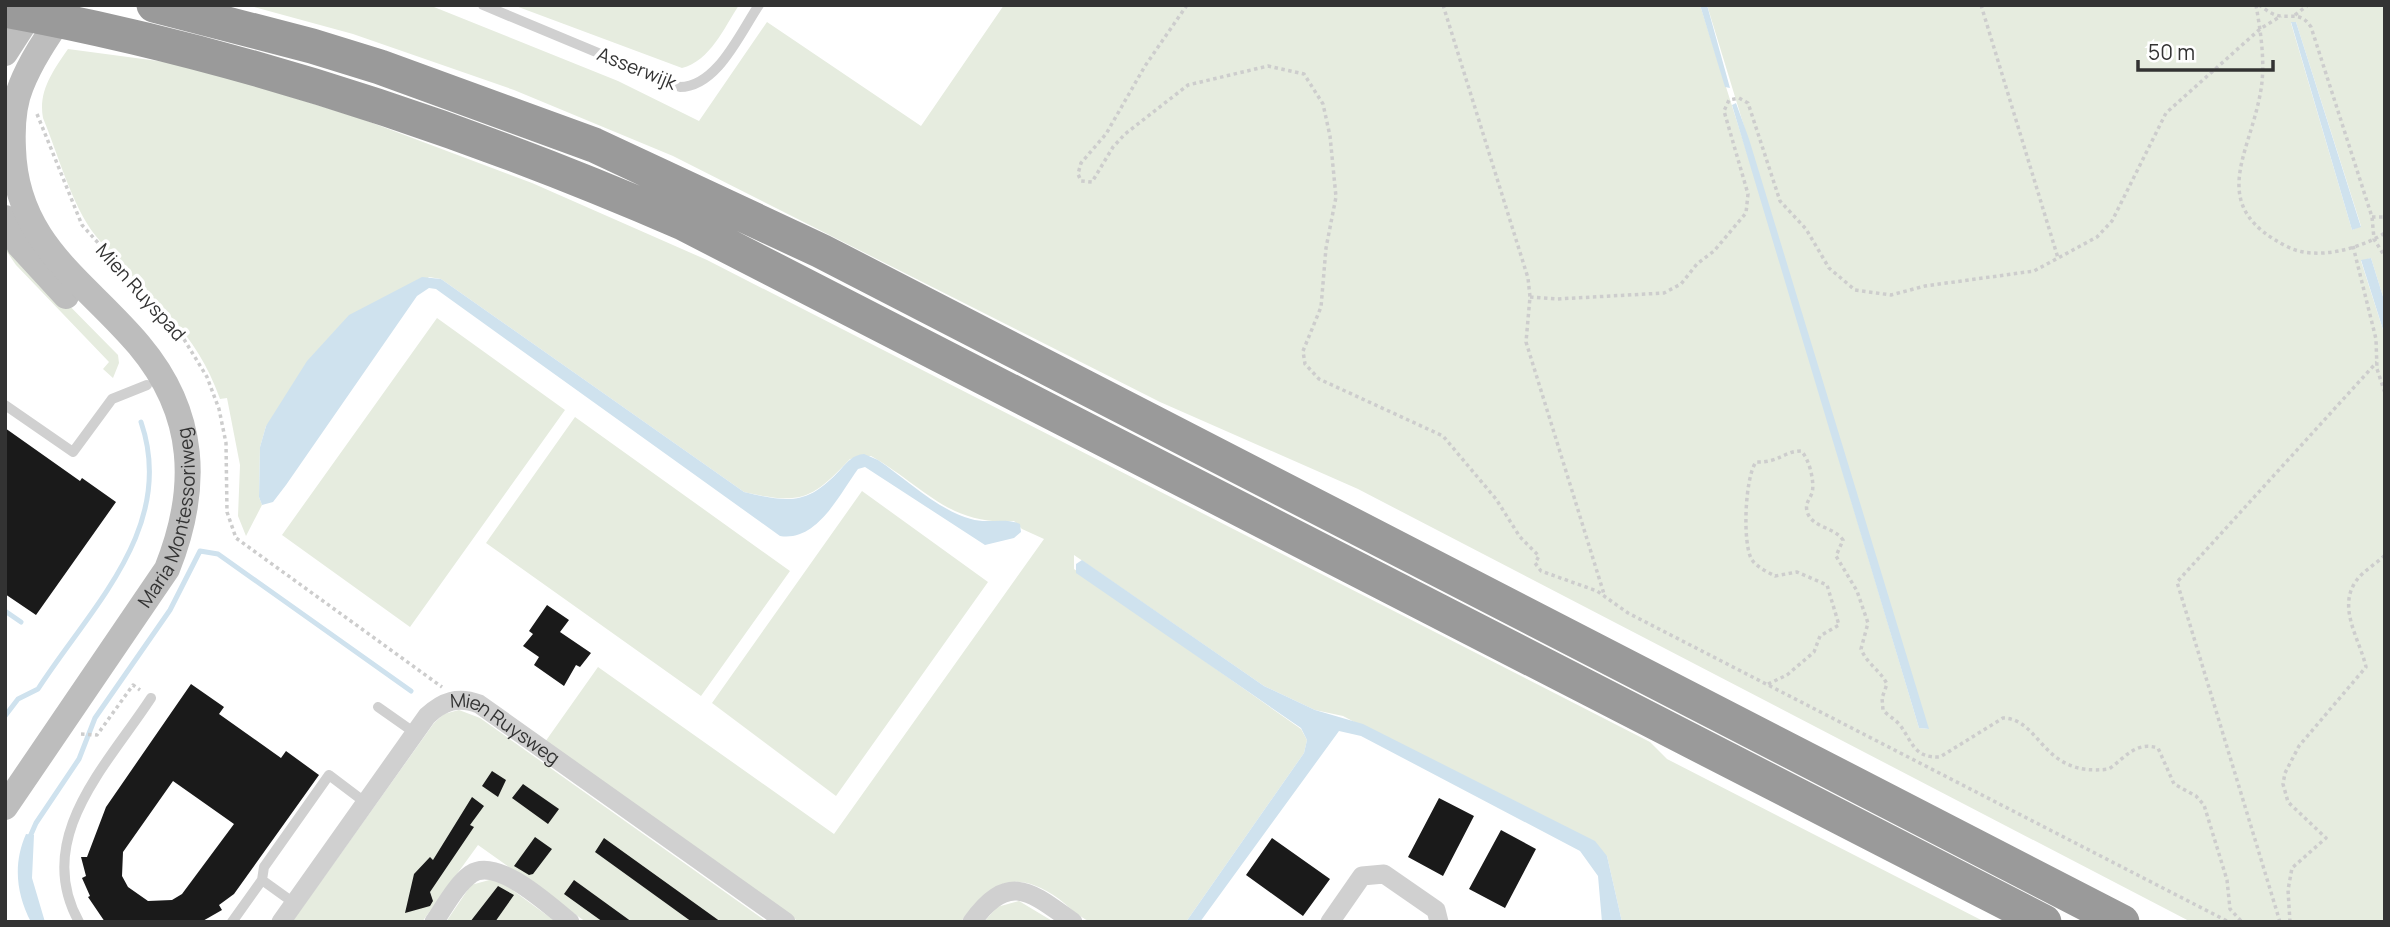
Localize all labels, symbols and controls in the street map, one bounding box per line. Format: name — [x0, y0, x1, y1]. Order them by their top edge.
scale bar — [2138, 28, 2273, 72]
text: 50 m — [2148, 38, 2195, 66]
street label: Asserwijk — [594, 40, 681, 96]
street label: Mien Ruyspad — [90, 238, 192, 346]
street label: Maria Montessoriweg — [132, 425, 201, 613]
street label: Mien Ruysweg — [449, 687, 565, 770]

